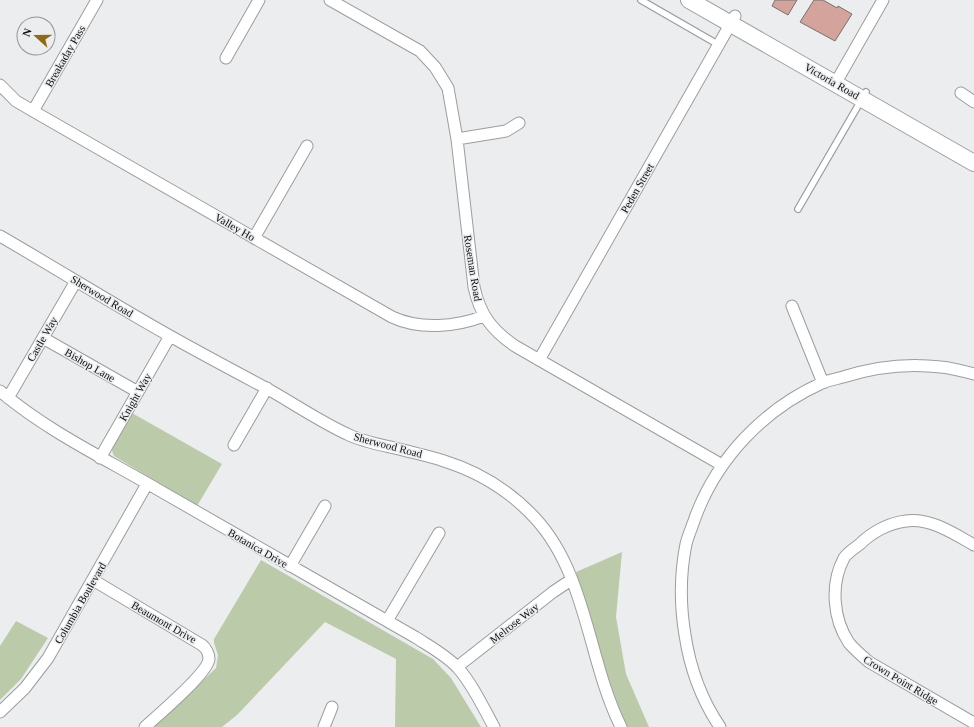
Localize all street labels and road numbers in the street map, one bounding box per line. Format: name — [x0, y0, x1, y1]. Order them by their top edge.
street label: Breakaday Pass — [42, 23, 88, 89]
street label: Victoria Road — [802, 60, 862, 102]
street label: Peden Street — [618, 161, 656, 215]
street label: Valley Ho — [213, 211, 258, 244]
street label: Roseman Road — [462, 234, 484, 302]
street label: Sherwood Road — [69, 273, 136, 320]
street label: Castle Way — [24, 314, 60, 364]
street label: Bishop Lane — [63, 346, 117, 384]
street label: Knight Way — [117, 371, 154, 423]
street label: Sherwood Road — [352, 430, 424, 460]
street label: Botanica Drive — [226, 526, 290, 570]
street label: Columbia Boulevard — [52, 560, 108, 646]
street label: Beaumont Drive — [129, 599, 199, 646]
street label: Melrose Way — [487, 600, 541, 646]
street label: Crown Point Ridge — [862, 653, 941, 707]

